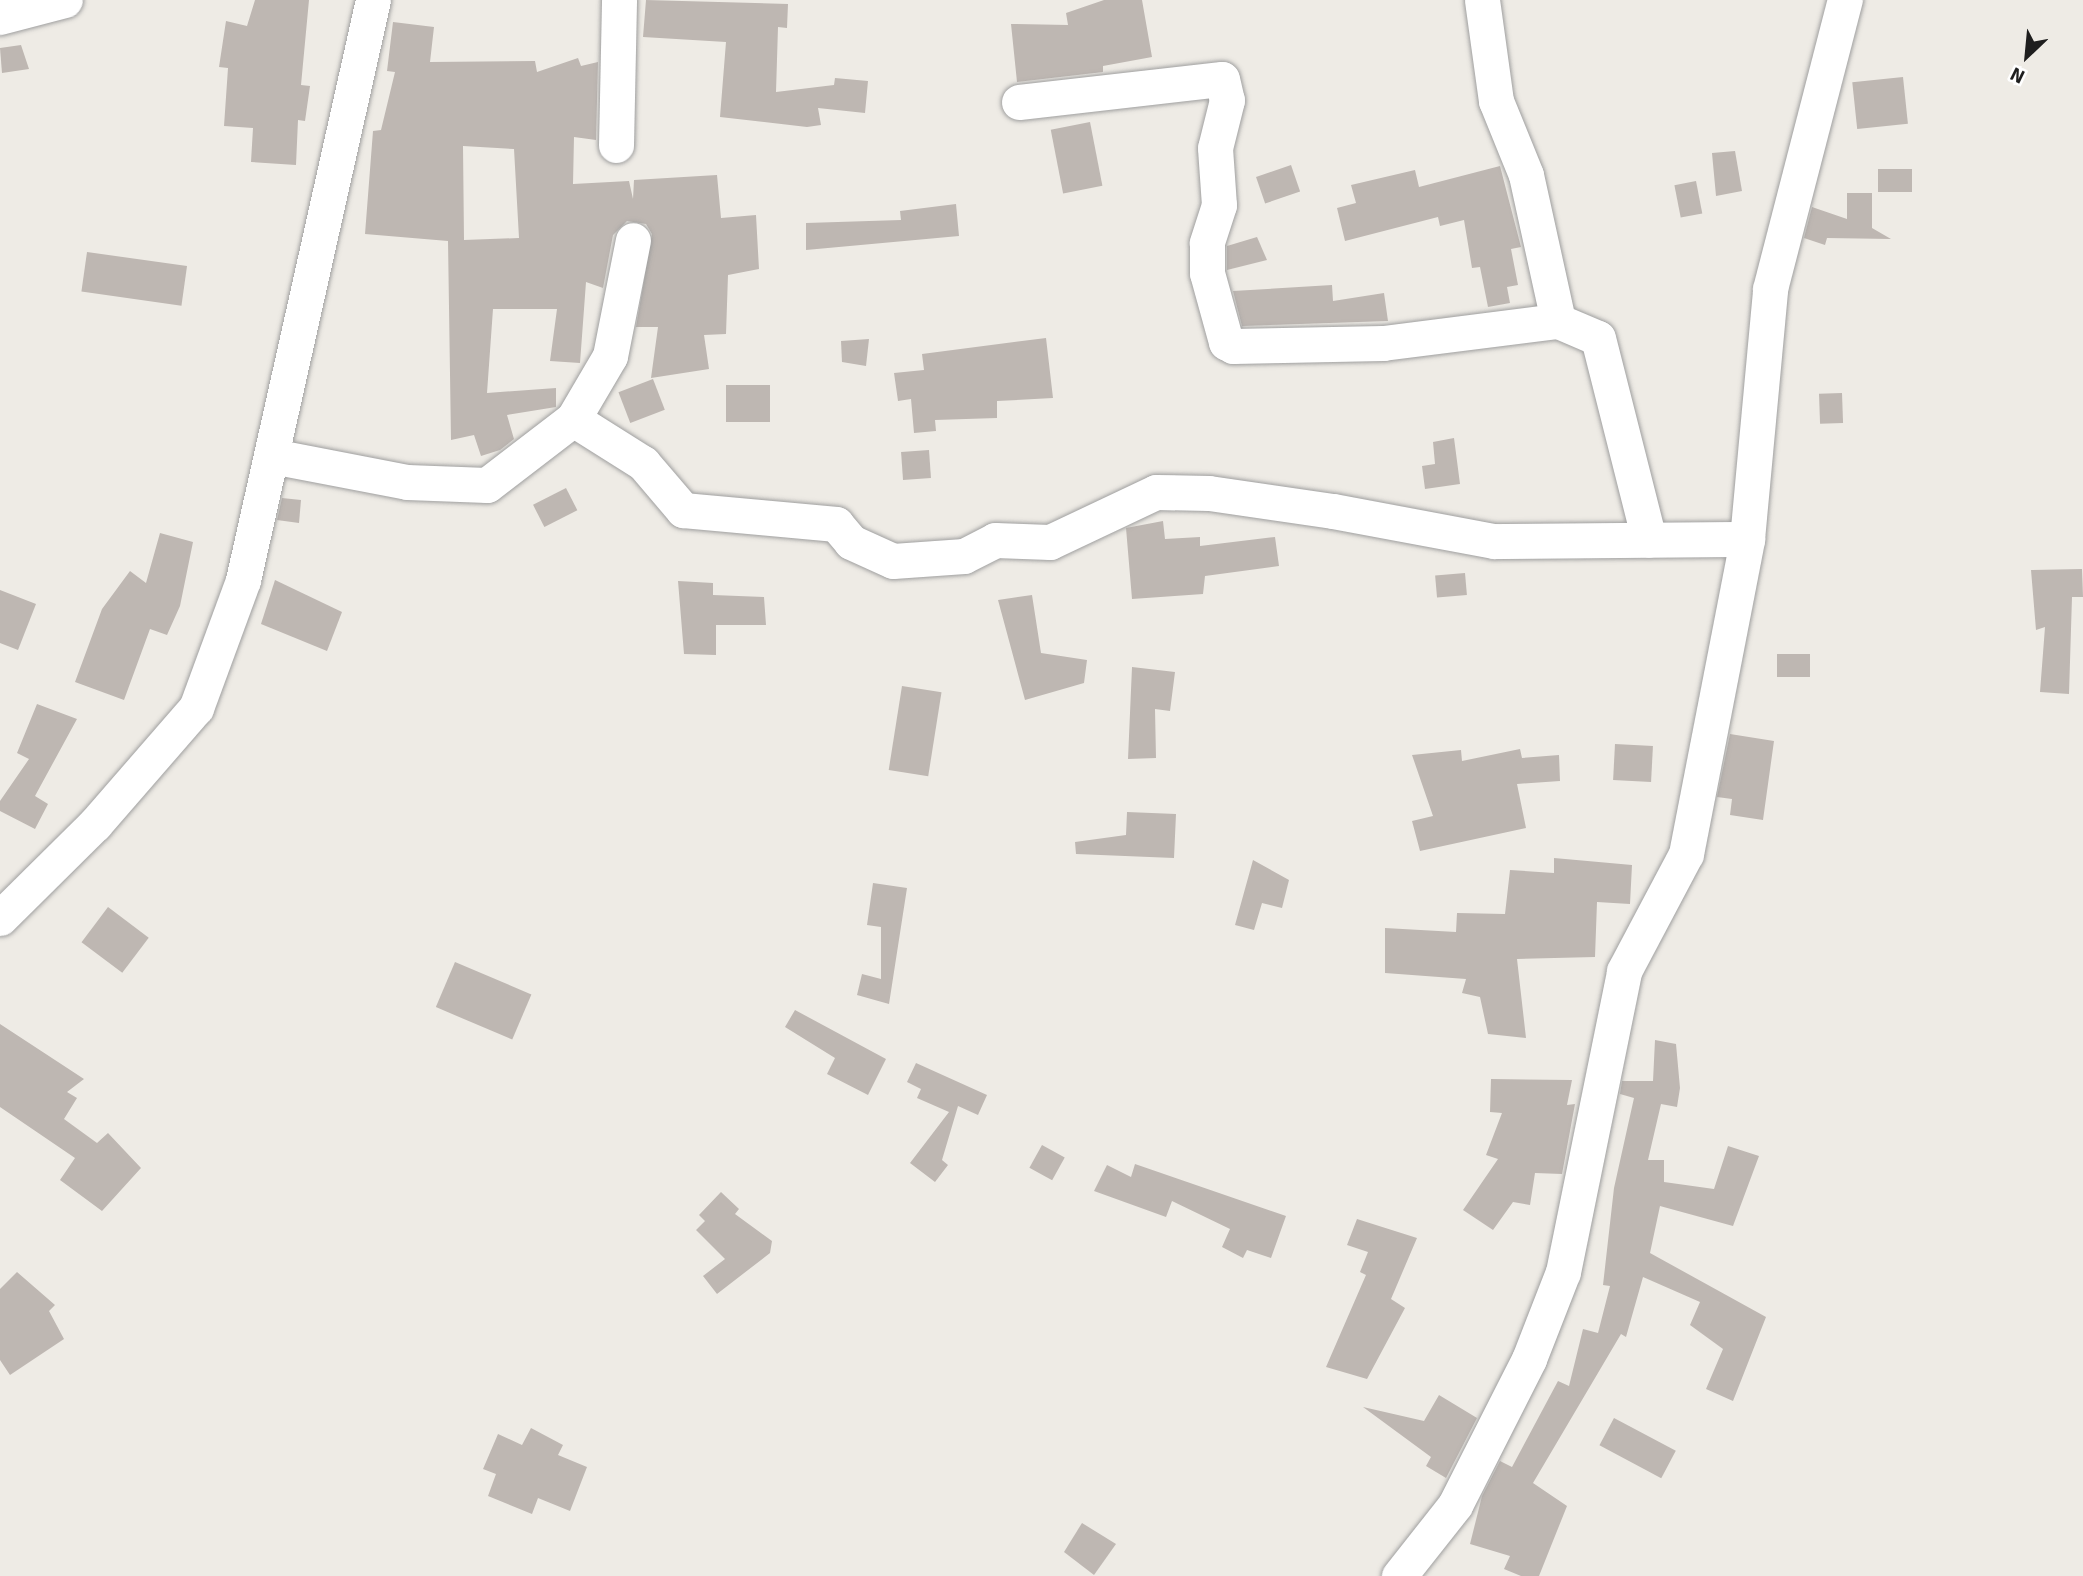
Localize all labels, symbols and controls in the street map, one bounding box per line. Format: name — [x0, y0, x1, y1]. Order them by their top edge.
north arrow — [1992, 21, 2062, 91]
text: N — [2007, 61, 2029, 89]

